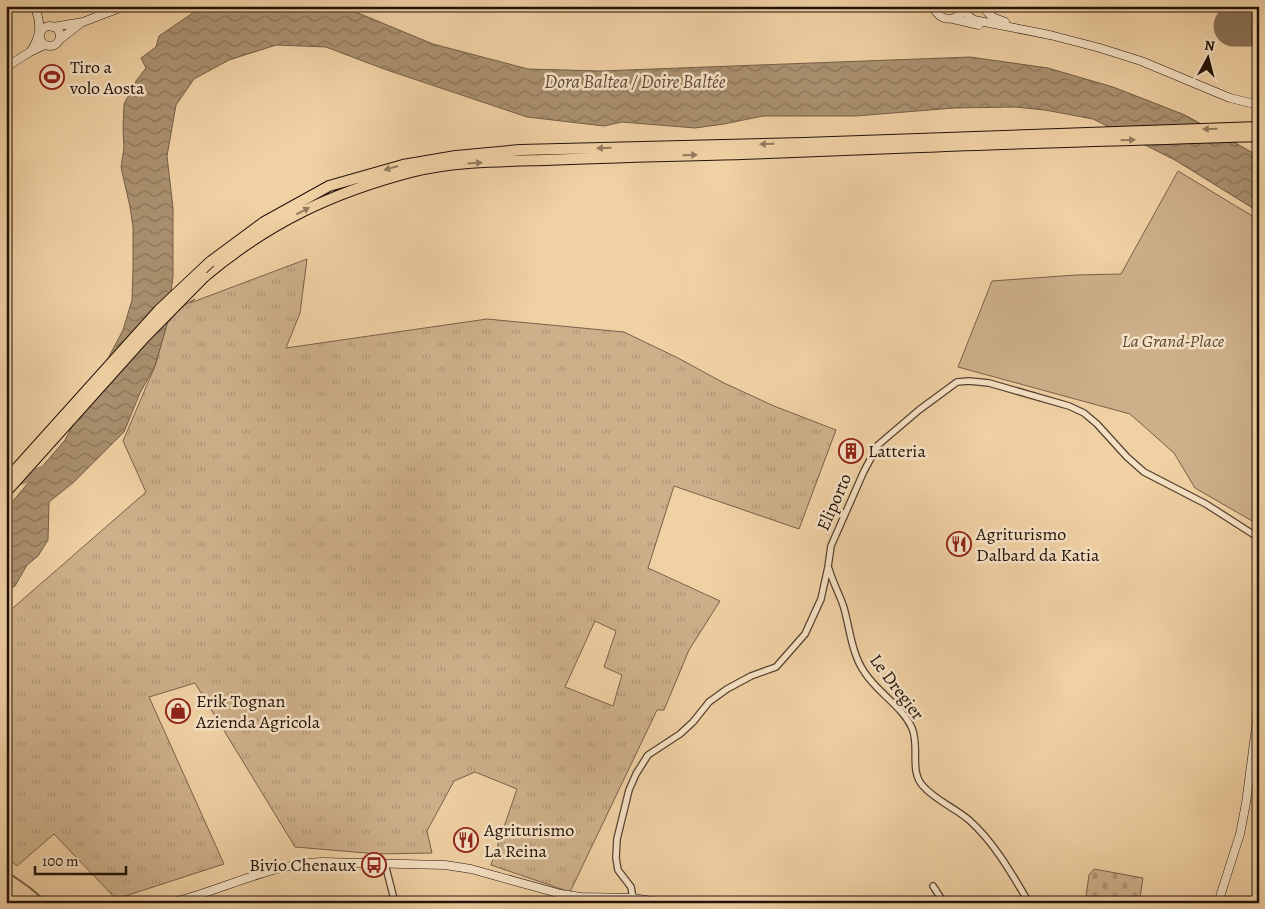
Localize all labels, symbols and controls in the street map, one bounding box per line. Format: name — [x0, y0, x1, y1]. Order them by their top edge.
north arrow — [1182, 32, 1232, 82]
text: N — [1203, 36, 1216, 56]
place label: Tiro a volo Aosta — [69, 55, 145, 100]
sports icon: Tiro a volo Aosta — [39, 64, 65, 90]
water label: Dora Baltea / Doire Baltée — [544, 69, 726, 95]
one-way arrow — [1202, 125, 1218, 133]
one-way arrow — [1120, 136, 1136, 144]
one-way arrow — [758, 140, 774, 148]
one-way arrow — [596, 144, 612, 152]
one-way arrow — [682, 151, 698, 159]
one-way arrow — [467, 159, 483, 167]
one-way arrow — [383, 165, 398, 173]
one-way arrow — [296, 207, 310, 215]
park label: La Grand-Place — [1122, 329, 1225, 353]
building icon: Latteria — [838, 438, 864, 464]
place label: Latteria — [868, 439, 926, 463]
street label: Eliporto — [811, 470, 857, 534]
place label: Agriturismo Dalbard da Katia — [975, 522, 1100, 567]
restaurant icon: Agriturismo Dalbard da Katia — [946, 531, 972, 557]
street label: Le Dregier — [864, 649, 930, 725]
place label: Erik Tognan Azienda Agricola — [195, 689, 321, 734]
shop icon: Erik Tognan Azienda Agricola — [165, 698, 191, 724]
place label: Agriturismo La Reina — [483, 818, 574, 863]
restaurant icon: Agriturismo La Reina — [453, 827, 479, 853]
scale bar — [35, 844, 126, 876]
text: 100 m — [42, 851, 79, 871]
bus stop icon: Bivio Chenaux — [361, 852, 387, 878]
place label: Bivio Chenaux — [249, 853, 356, 877]

